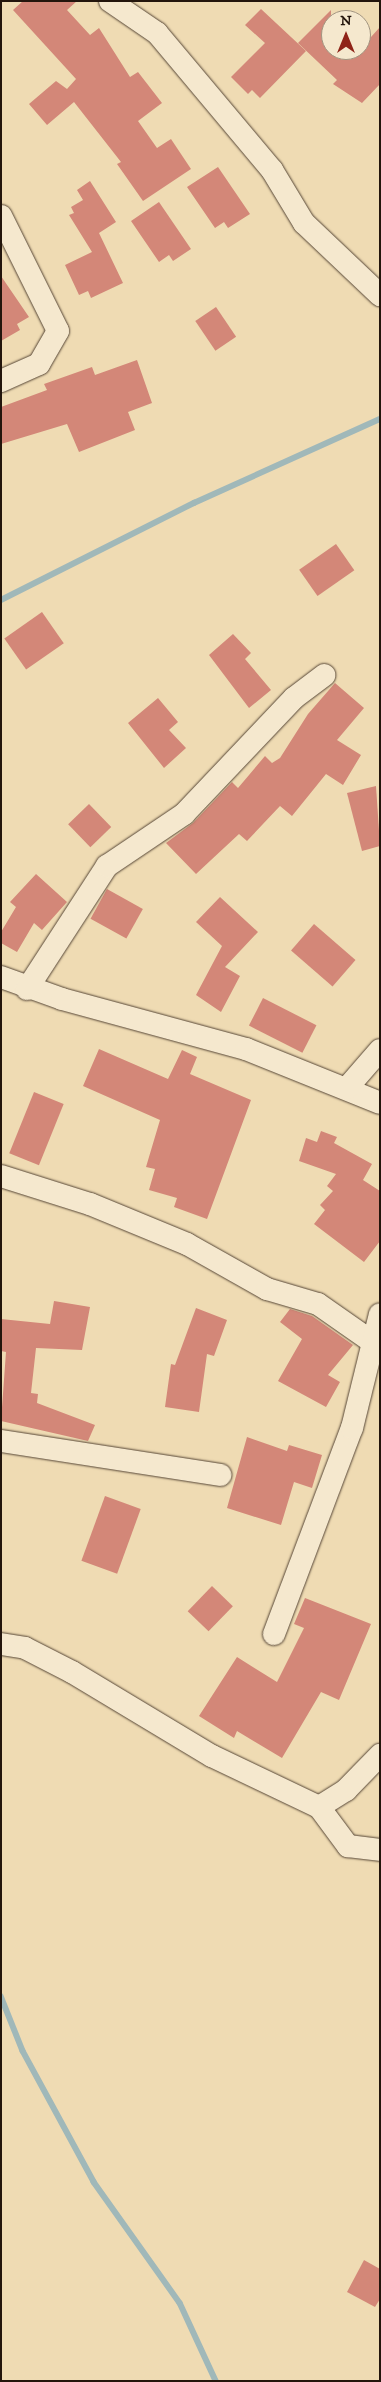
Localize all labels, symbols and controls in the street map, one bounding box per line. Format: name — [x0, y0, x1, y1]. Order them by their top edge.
north arrow — [321, 10, 371, 60]
text: N — [340, 12, 352, 30]

